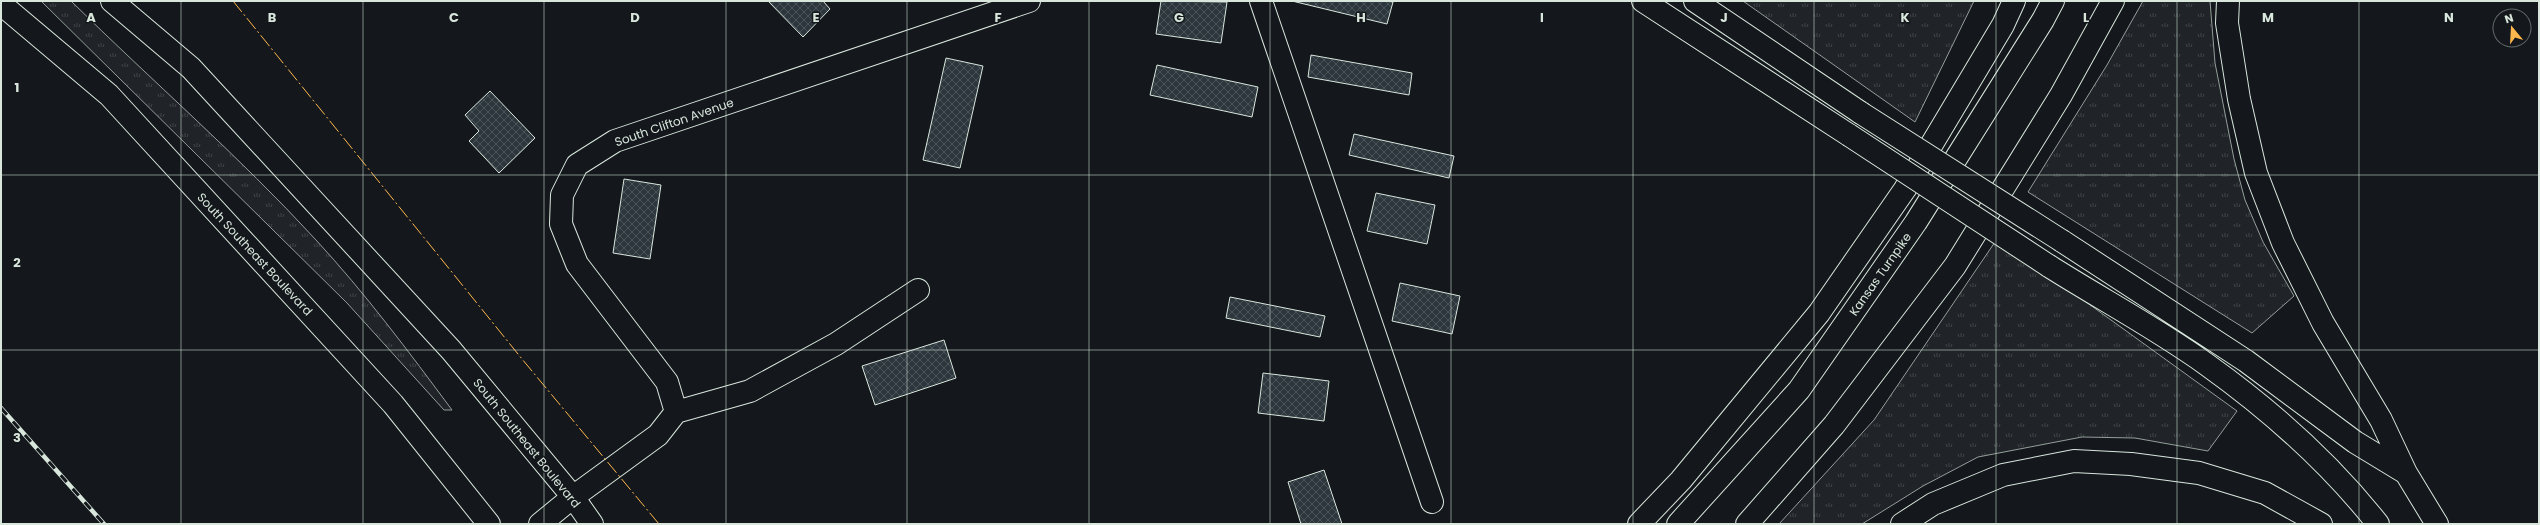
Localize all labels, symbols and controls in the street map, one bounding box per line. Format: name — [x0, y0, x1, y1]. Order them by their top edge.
text: A — [86, 8, 96, 27]
text: B — [268, 8, 277, 27]
text: C — [449, 8, 459, 27]
text: D — [630, 8, 640, 27]
text: E — [812, 8, 820, 27]
text: F — [994, 8, 1002, 27]
text: G — [1174, 8, 1184, 27]
text: H — [1356, 8, 1366, 27]
text: I — [1540, 8, 1544, 27]
text: J — [1720, 8, 1728, 27]
text: K — [1900, 8, 1910, 27]
text: L — [2083, 8, 2089, 27]
text: M — [2262, 8, 2274, 27]
text: N — [2444, 8, 2454, 27]
north arrow — [2492, 8, 2532, 48]
text: N — [2502, 10, 2515, 27]
text: 1 — [15, 78, 19, 97]
street label: South Clifton Avenue — [612, 94, 736, 150]
street label: South Southeast Boulevard — [194, 189, 316, 319]
street label: Kansas Turnpike — [1845, 229, 1915, 319]
text: 2 — [13, 253, 21, 272]
street label: South Southeast Boulevard — [469, 375, 585, 511]
text: 3 — [13, 428, 21, 447]

